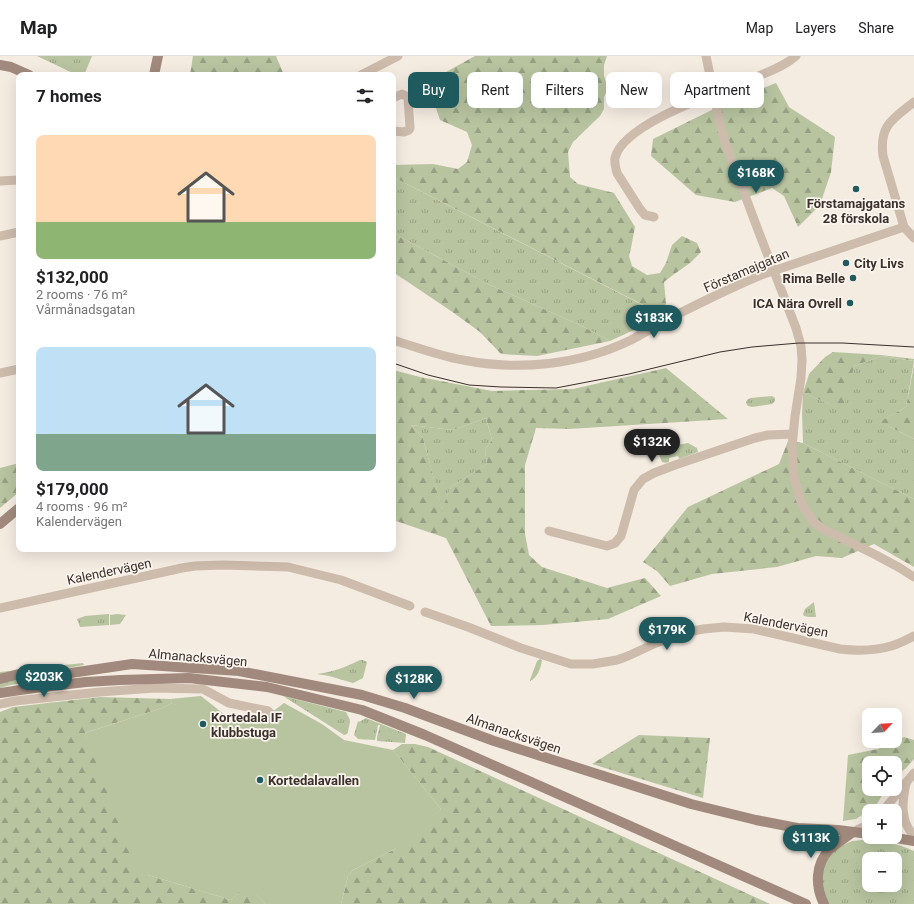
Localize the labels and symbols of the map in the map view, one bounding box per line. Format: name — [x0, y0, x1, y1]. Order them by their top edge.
pin: $168K — [728, 160, 784, 194]
marker: Förstamajgatans 28 förskola — [851, 184, 861, 194]
place label: Förstamajgatans 28 förskola — [807, 196, 906, 226]
street label: Förstamajgatan — [701, 246, 791, 295]
place label: City Livs — [854, 256, 904, 271]
marker: City Livs — [841, 258, 851, 268]
place label: Rima Belle — [783, 271, 845, 286]
marker: Rima Belle — [848, 273, 858, 283]
place label: ICA Nära Ovrell — [753, 296, 842, 311]
marker: ICA Nära Ovrell — [845, 298, 855, 308]
pin: $183K — [626, 305, 682, 339]
pin: $132K — [624, 429, 680, 463]
street label: Kalendervägen — [66, 555, 153, 588]
street label: Kalendervägen — [742, 609, 829, 640]
pin: $179K — [639, 617, 695, 651]
street label: Almanacksvägen — [148, 646, 248, 669]
pin: $203K — [16, 664, 72, 698]
pin: $128K — [386, 666, 442, 700]
north arrow — [862, 708, 902, 748]
place label: Kortedala IF klubbstuga — [211, 710, 282, 740]
street label: Almanacksvägen — [465, 710, 563, 757]
marker: Kortedala IF klubbstuga — [198, 719, 208, 729]
place label: Kortedalavallen — [268, 773, 359, 788]
marker: Kortedalavallen — [255, 775, 265, 785]
pin: $113K — [783, 825, 839, 859]

